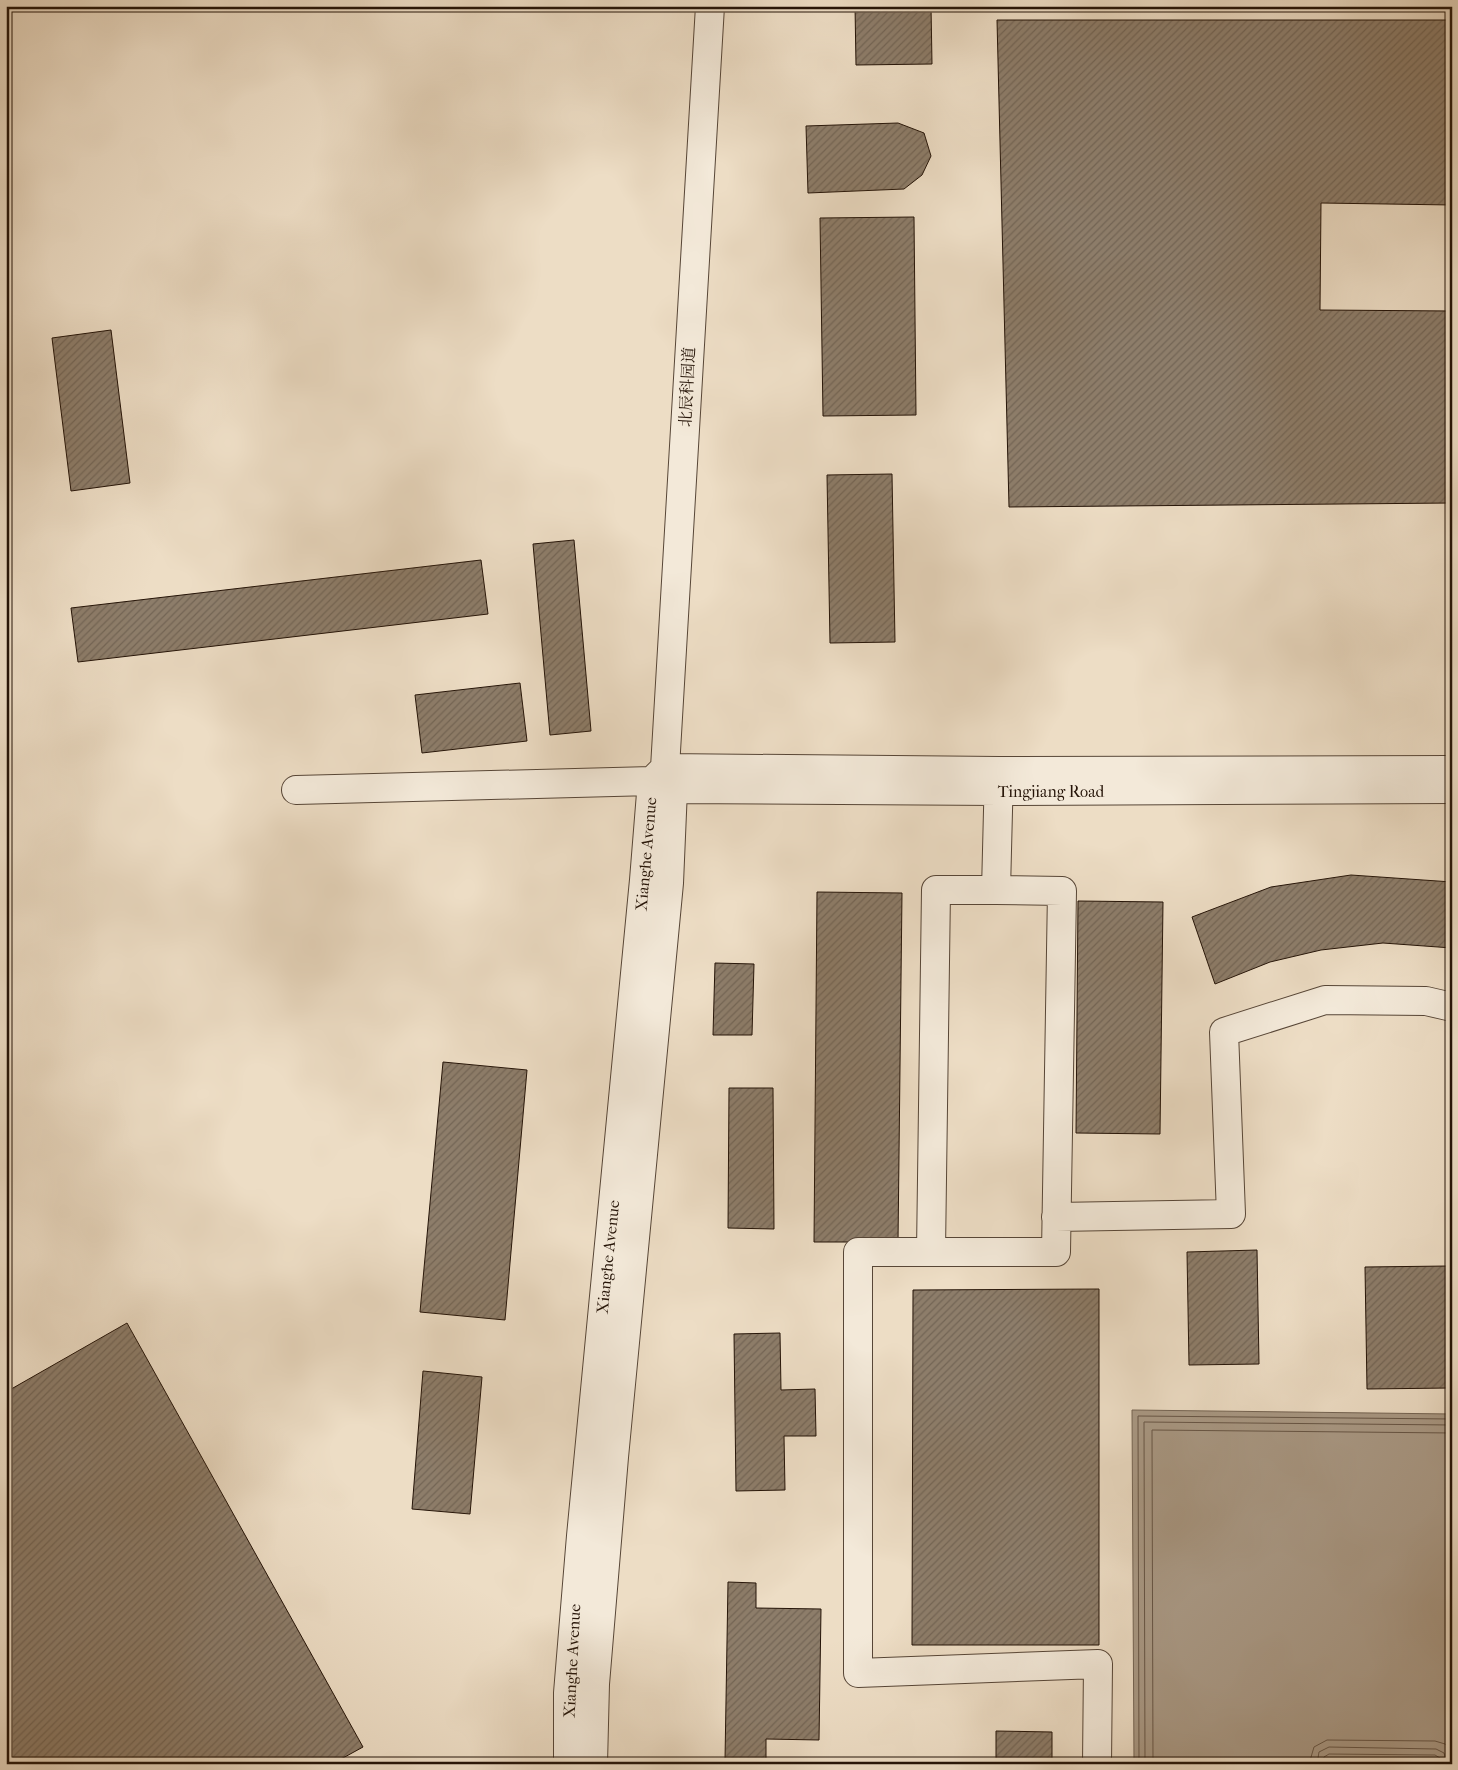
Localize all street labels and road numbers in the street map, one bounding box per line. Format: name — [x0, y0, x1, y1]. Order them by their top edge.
street label: 北辰科园道 — [675, 347, 699, 427]
street label: Tingjiang Road — [998, 782, 1105, 801]
street label: Xianghe Avenue — [632, 796, 660, 912]
street label: Xianghe Avenue — [593, 1199, 623, 1315]
street label: Xianghe Avenue — [560, 1603, 584, 1719]

